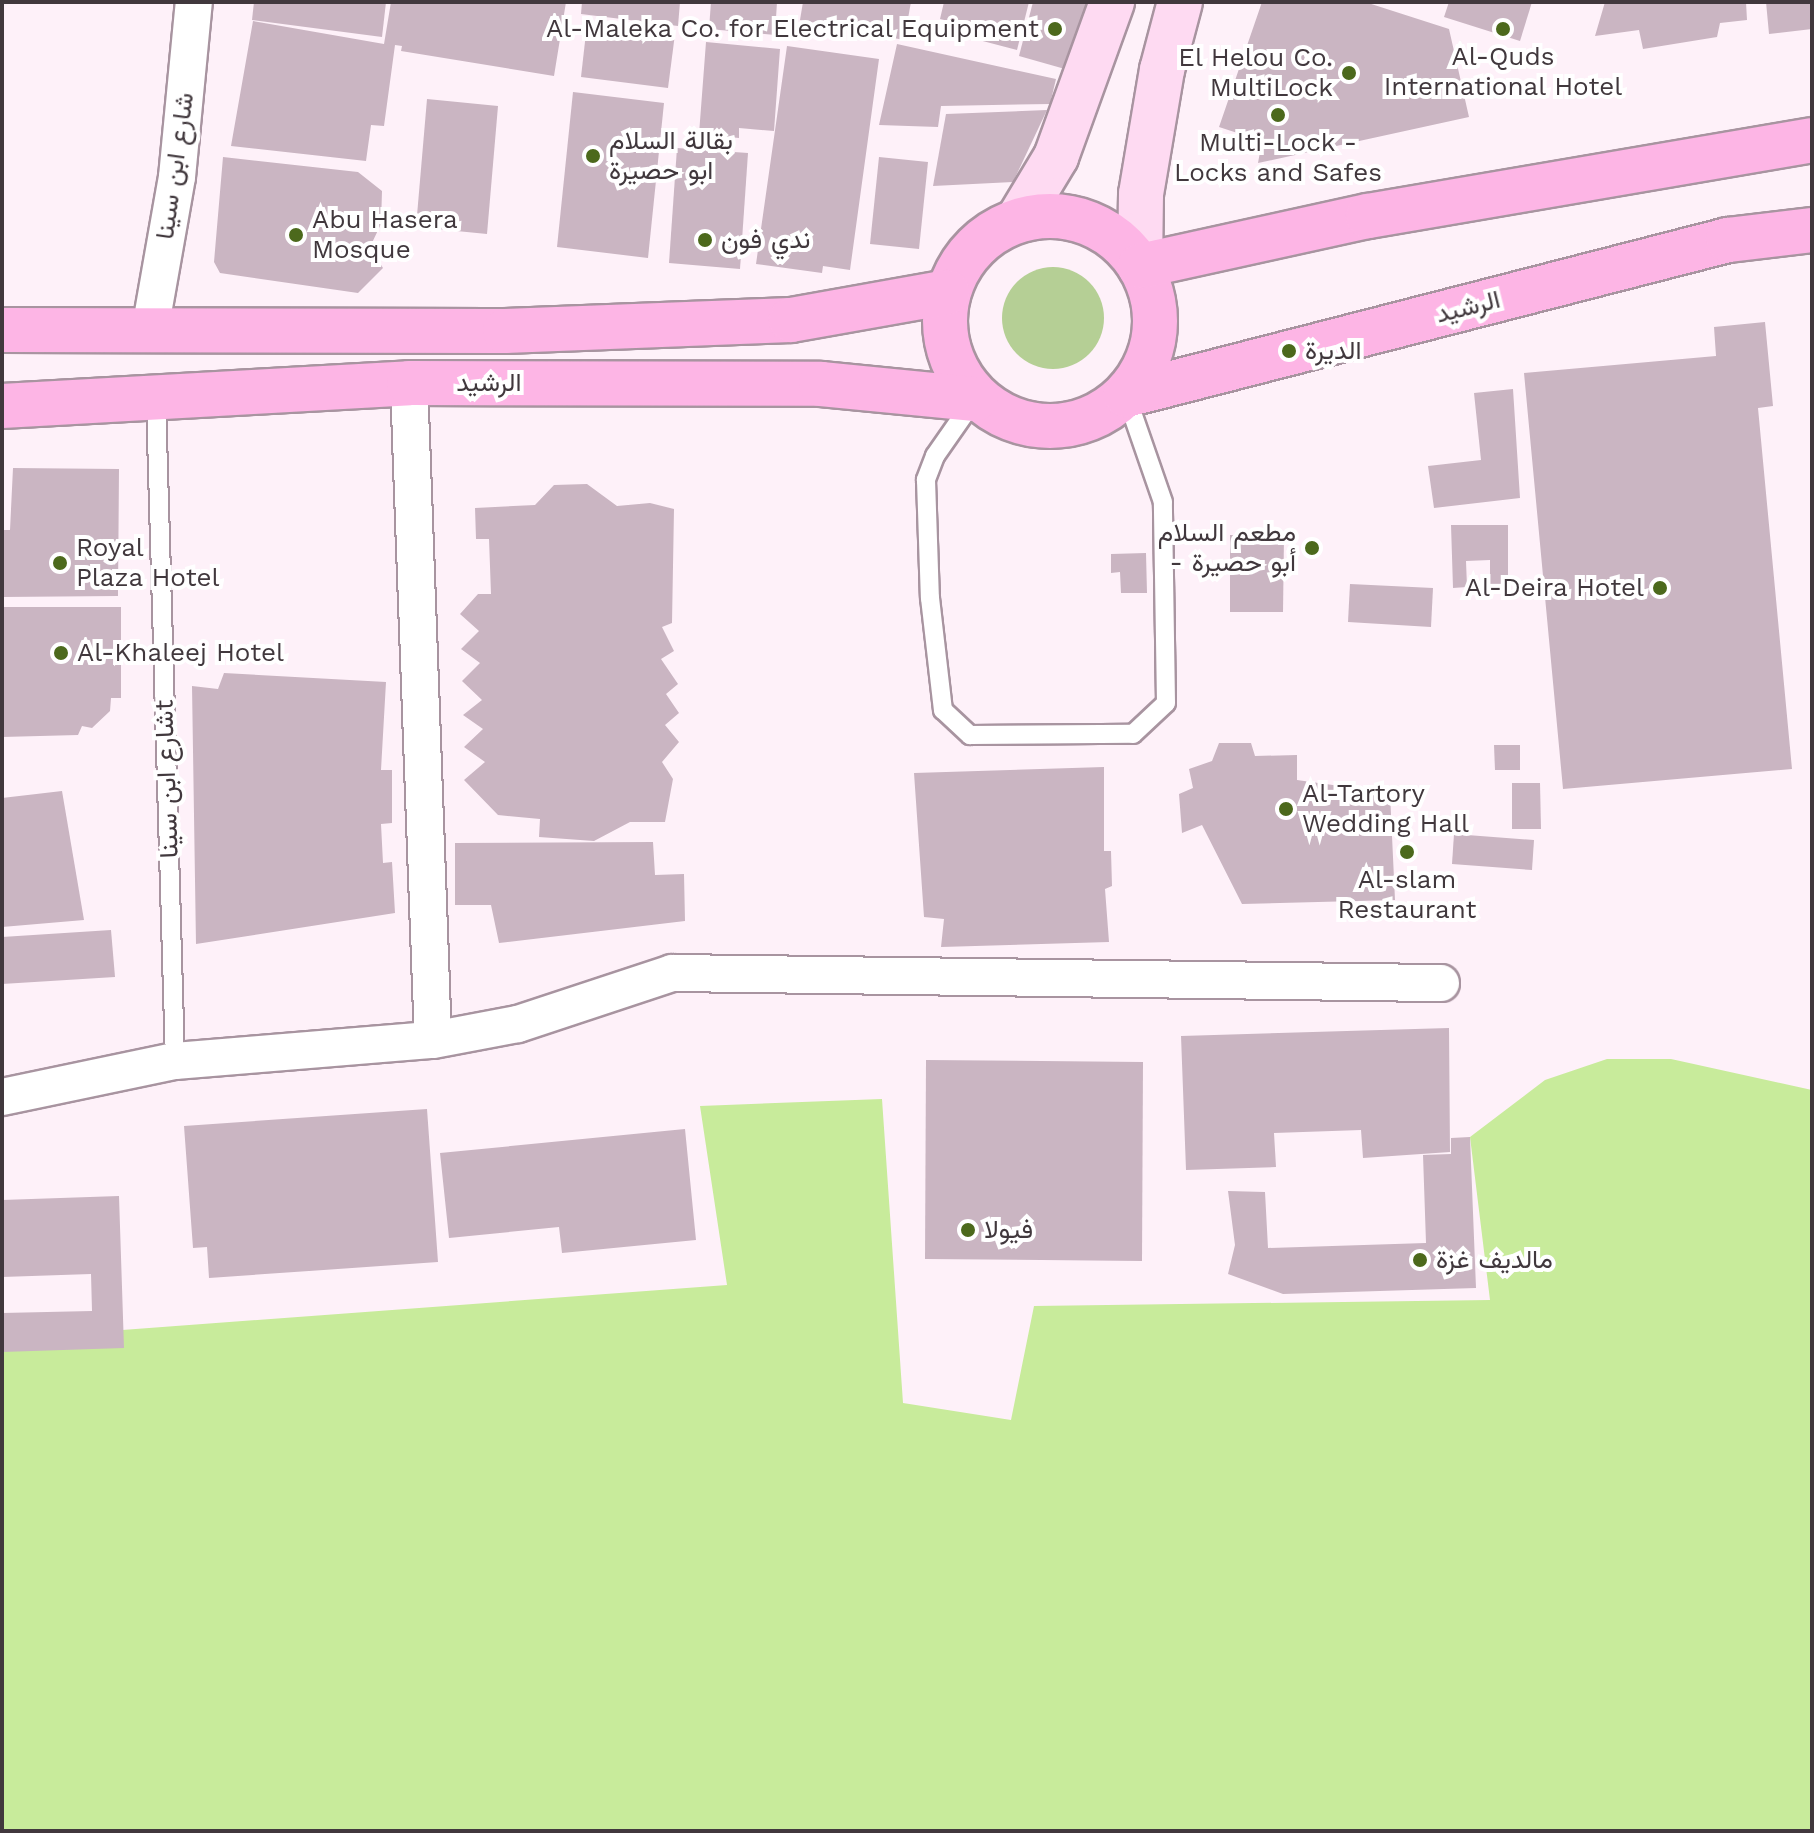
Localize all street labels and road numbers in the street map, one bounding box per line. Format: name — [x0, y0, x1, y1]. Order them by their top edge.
street label: شارع ابن سينا — [149, 91, 201, 241]
street label: الرشيد — [1433, 284, 1503, 330]
street label: الرشيد — [456, 367, 522, 399]
street label: شارع ابن سيناt — [149, 699, 185, 859]

